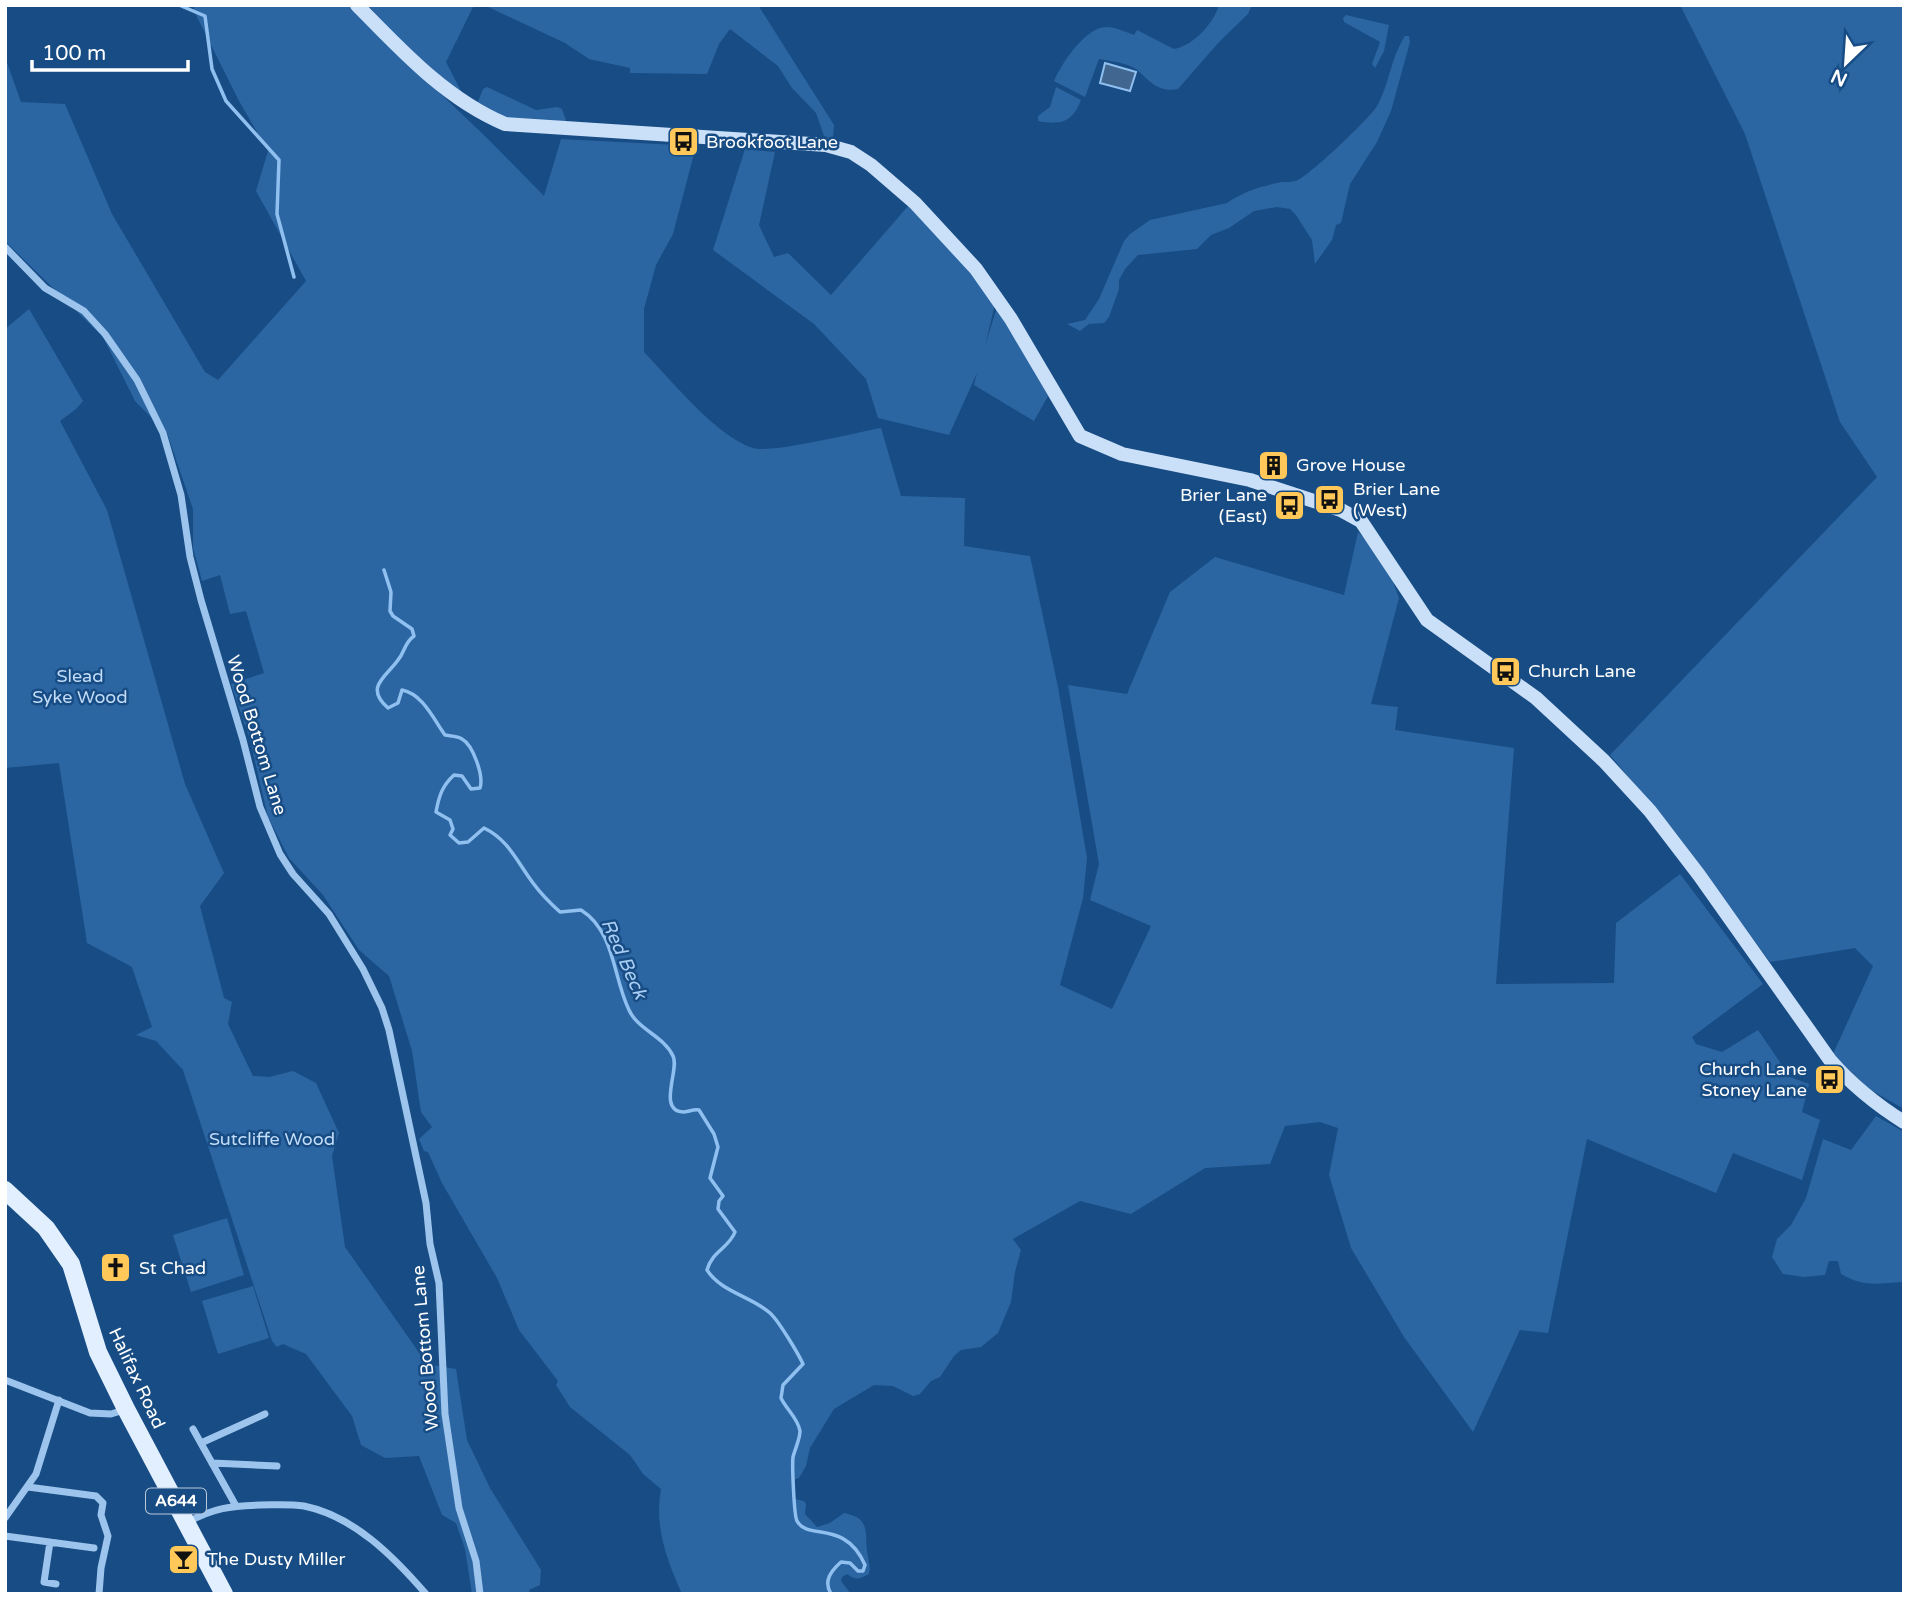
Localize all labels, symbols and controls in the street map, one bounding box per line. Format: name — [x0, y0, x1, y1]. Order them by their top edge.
scale bar — [32, 28, 187, 72]
north arrow — [1811, 28, 1881, 98]
text: 100 m — [42, 41, 106, 66]
text: N — [1828, 64, 1851, 91]
bus stop icon: Brookfoot Lane — [666, 125, 700, 159]
place label: Brookfoot Lane — [706, 131, 838, 153]
building icon: Grove House — [1256, 448, 1290, 482]
place label: Grove House — [1296, 454, 1405, 476]
place label: Brier Lane (West) — [1353, 478, 1440, 521]
bus stop icon: Brier Lane (West) — [1313, 482, 1347, 516]
place label: Brier Lane (East) — [1180, 484, 1267, 527]
bus stop icon: Brier Lane (East) — [1273, 488, 1307, 522]
street label: Wood Bottom Lane — [222, 652, 292, 818]
bus stop icon: Church Lane — [1488, 654, 1522, 688]
place label: Church Lane — [1528, 660, 1636, 682]
park label: Slead Syke Wood — [32, 665, 128, 708]
water label: Red Beck — [597, 915, 652, 1004]
place label: Church Lane Stoney Lane — [1699, 1058, 1807, 1101]
bus stop icon: Church Lane Stoney Lane — [1813, 1062, 1847, 1096]
park label: Sutcliffe Wood — [209, 1128, 335, 1150]
church icon: St Chad — [99, 1251, 133, 1285]
place label: St Chad — [139, 1257, 206, 1279]
street label: Wood Bottom Lane — [407, 1264, 443, 1432]
street label: Halifax Road — [104, 1324, 170, 1432]
road number: A644 — [146, 1488, 206, 1513]
bar icon: The Dusty Miller — [167, 1542, 201, 1576]
place label: The Dusty Miller — [207, 1548, 346, 1570]

